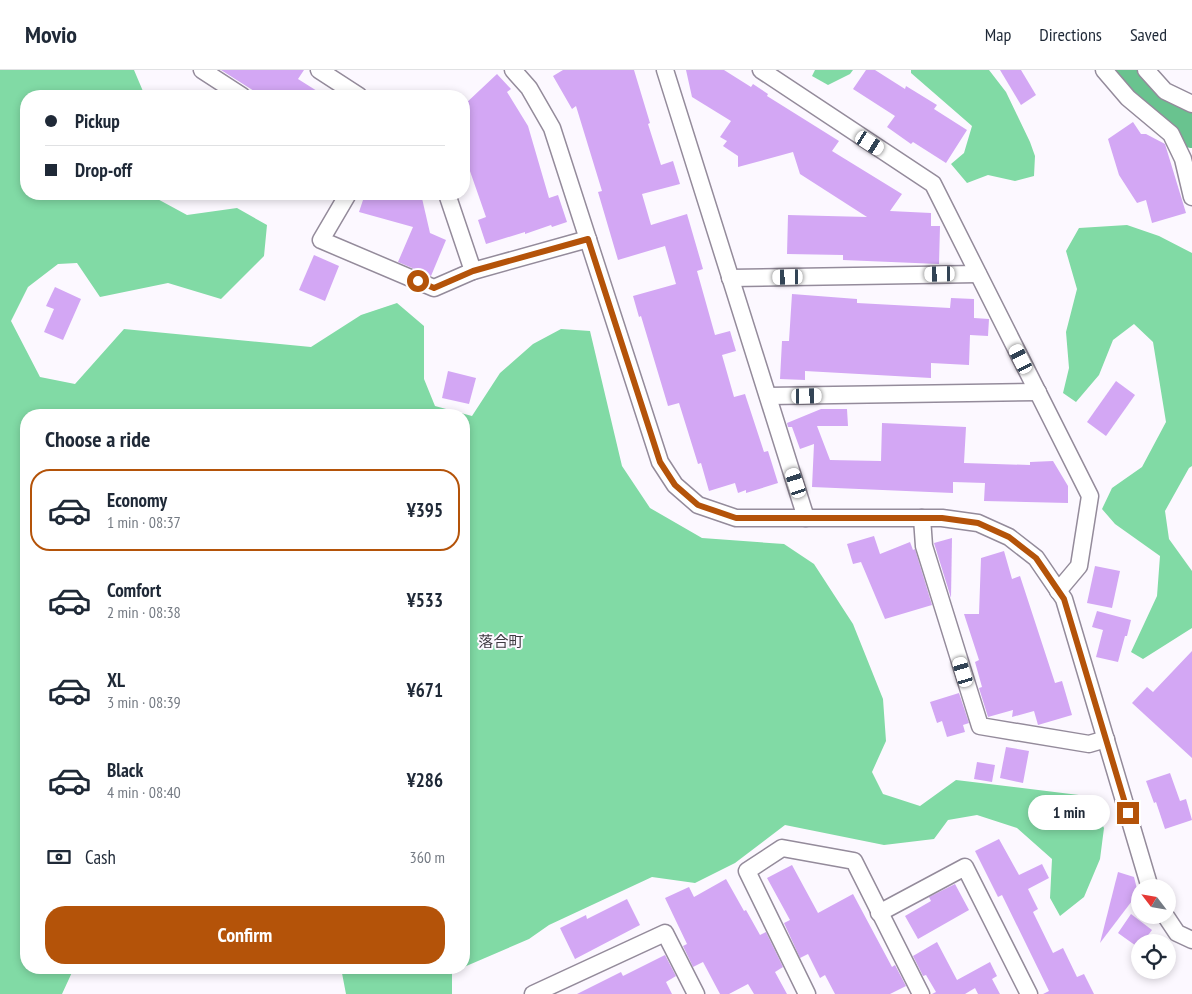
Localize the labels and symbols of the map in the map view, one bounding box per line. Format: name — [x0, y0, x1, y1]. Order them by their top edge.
car — [853, 129, 886, 157]
car — [924, 266, 955, 282]
car — [772, 269, 803, 285]
route start — [407, 270, 429, 292]
car — [1007, 342, 1034, 376]
car — [791, 388, 822, 404]
car — [784, 466, 807, 500]
district label: 落合町 — [478, 632, 524, 651]
car — [951, 655, 974, 689]
callout: 1 min — [1028, 796, 1110, 830]
route end — [1117, 802, 1139, 824]
north arrow — [1131, 879, 1176, 924]

